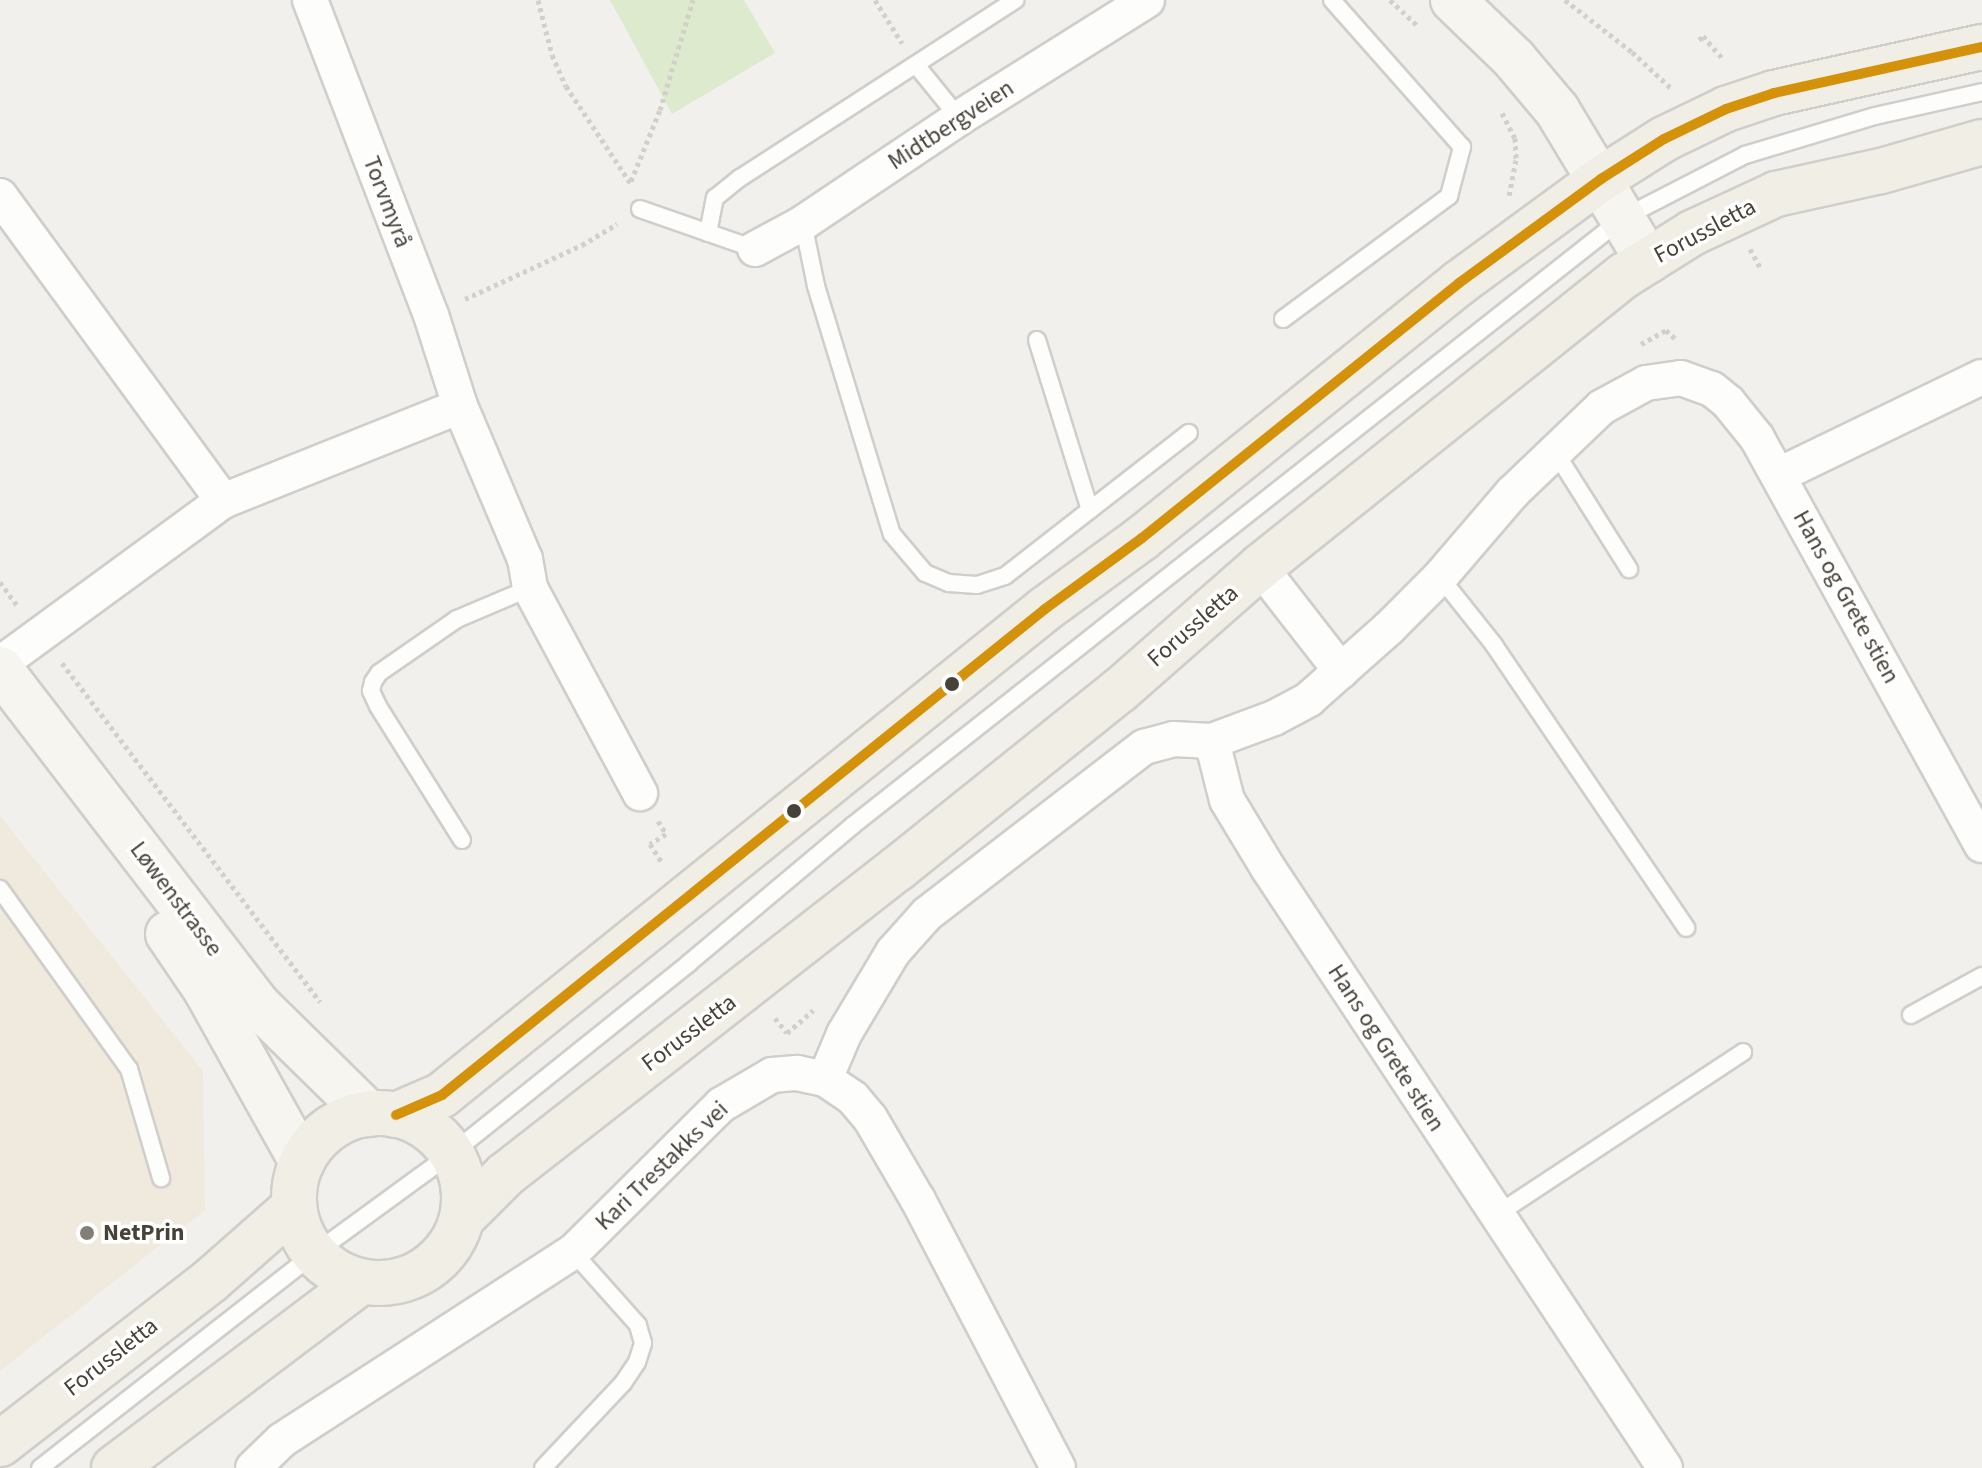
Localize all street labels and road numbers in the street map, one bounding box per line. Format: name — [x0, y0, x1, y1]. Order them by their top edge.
street label: Midtbergveien — [883, 74, 1019, 176]
street label: Torvmyrå — [356, 152, 418, 252]
street label: Forussletta — [1649, 192, 1761, 270]
street label: Hans og Grete stien — [1787, 505, 1905, 689]
street label: Forussletta — [1142, 579, 1244, 673]
street label: Løwenstrasse — [124, 836, 228, 962]
street label: Hans og Grete stien — [1321, 959, 1451, 1137]
street label: Forussletta — [636, 988, 742, 1078]
street label: Kari Trestakks vei — [590, 1095, 734, 1237]
street label: Forussletta — [58, 1311, 164, 1403]

